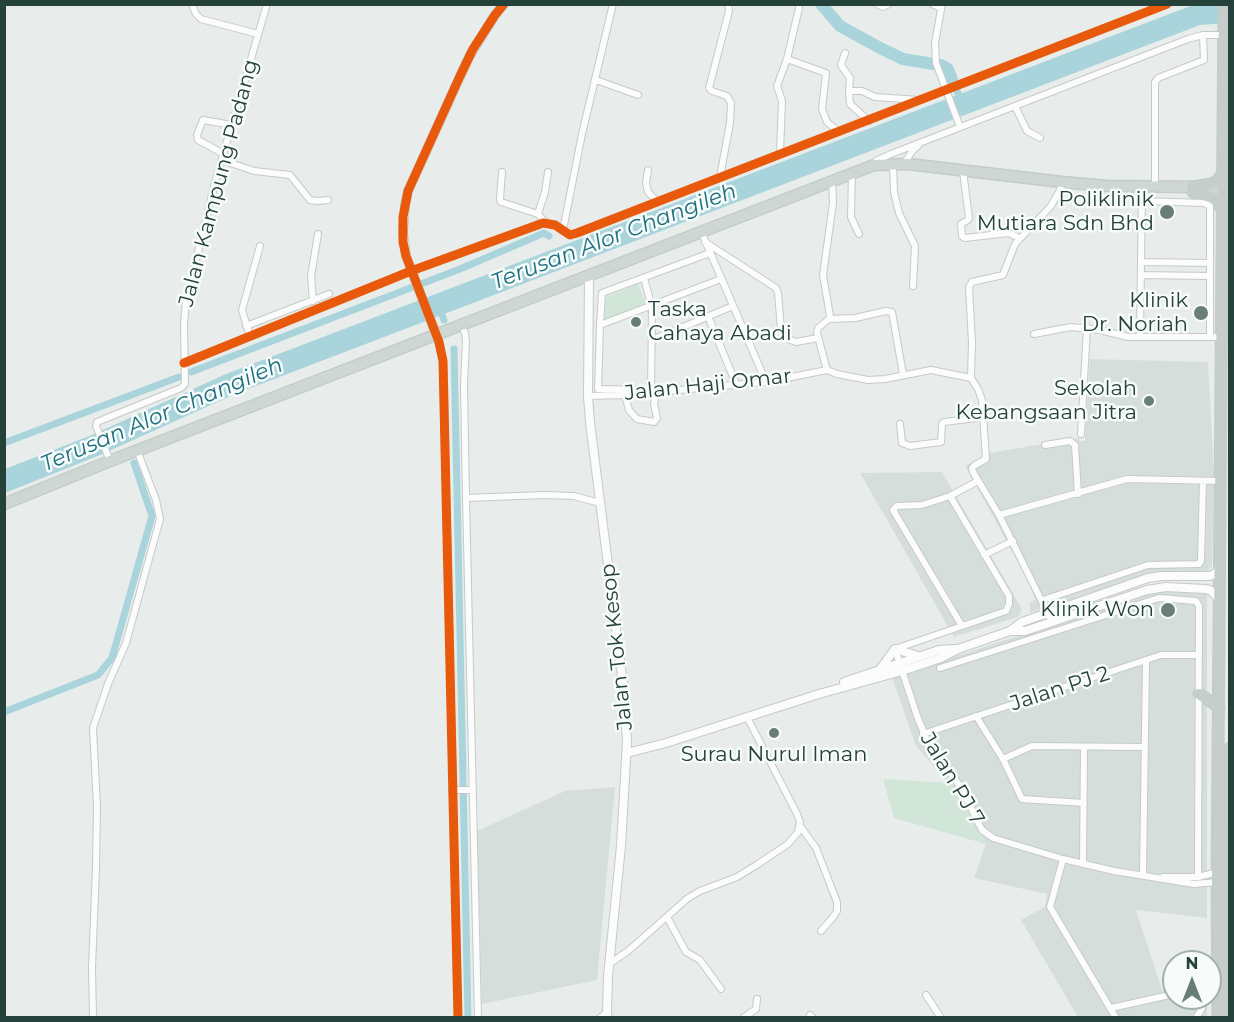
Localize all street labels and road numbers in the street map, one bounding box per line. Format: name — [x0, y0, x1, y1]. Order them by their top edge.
street label: Jalan Kampung Padang — [174, 57, 264, 309]
street label: Jalan Haji Omar — [623, 364, 793, 406]
street label: Jalan Tok Kesop — [596, 562, 638, 732]
street label: Jalan PJ 2 — [1007, 661, 1113, 717]
street label: Jalan PJ 7 — [915, 728, 989, 830]

